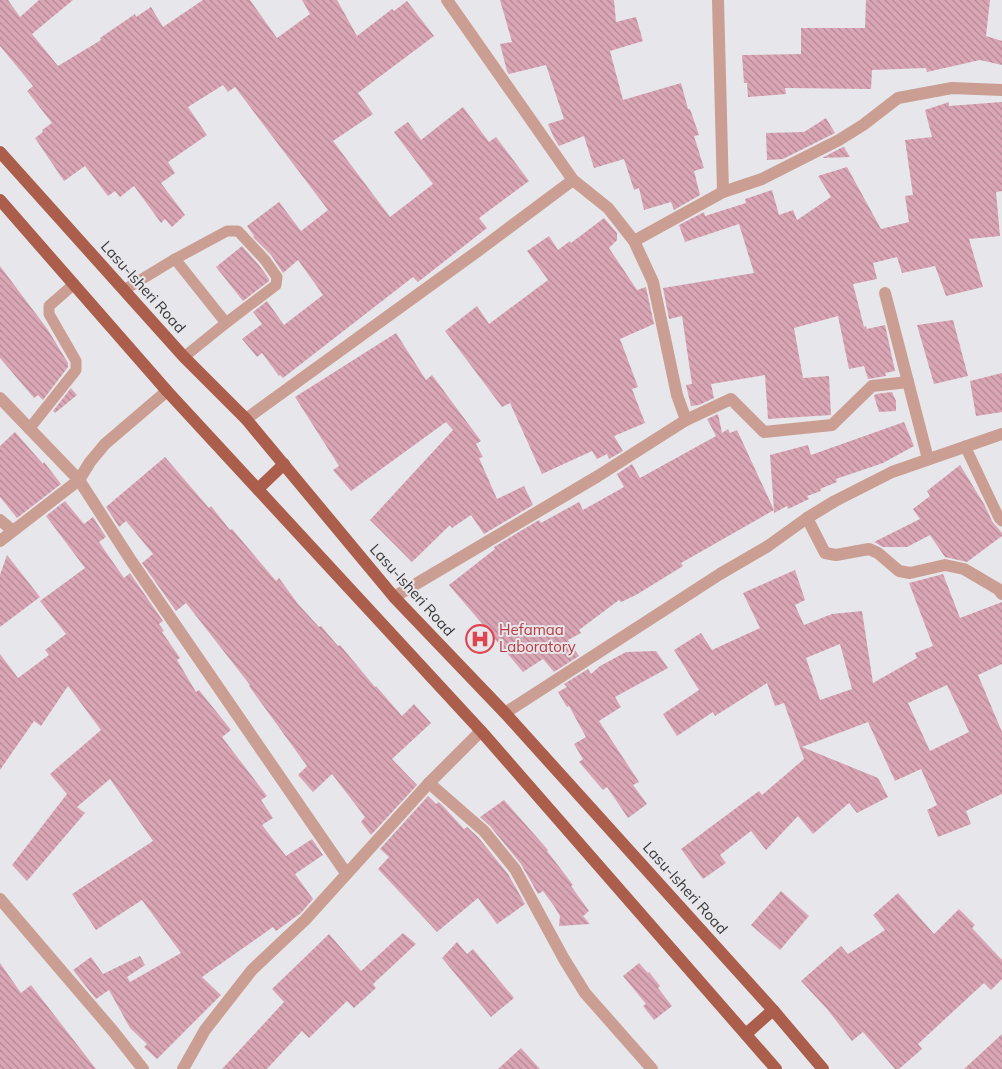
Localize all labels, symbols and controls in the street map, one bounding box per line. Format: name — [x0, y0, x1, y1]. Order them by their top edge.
street label: Lasu-Isheri Road — [97, 237, 190, 337]
street label: Lasu-Isheri Road — [366, 540, 459, 640]
place label: Hefamaa Laboratory — [499, 620, 576, 656]
hospital icon: Hefamaa Laboratory — [465, 624, 495, 654]
street label: Lasu-Isheri Road — [639, 838, 732, 938]

